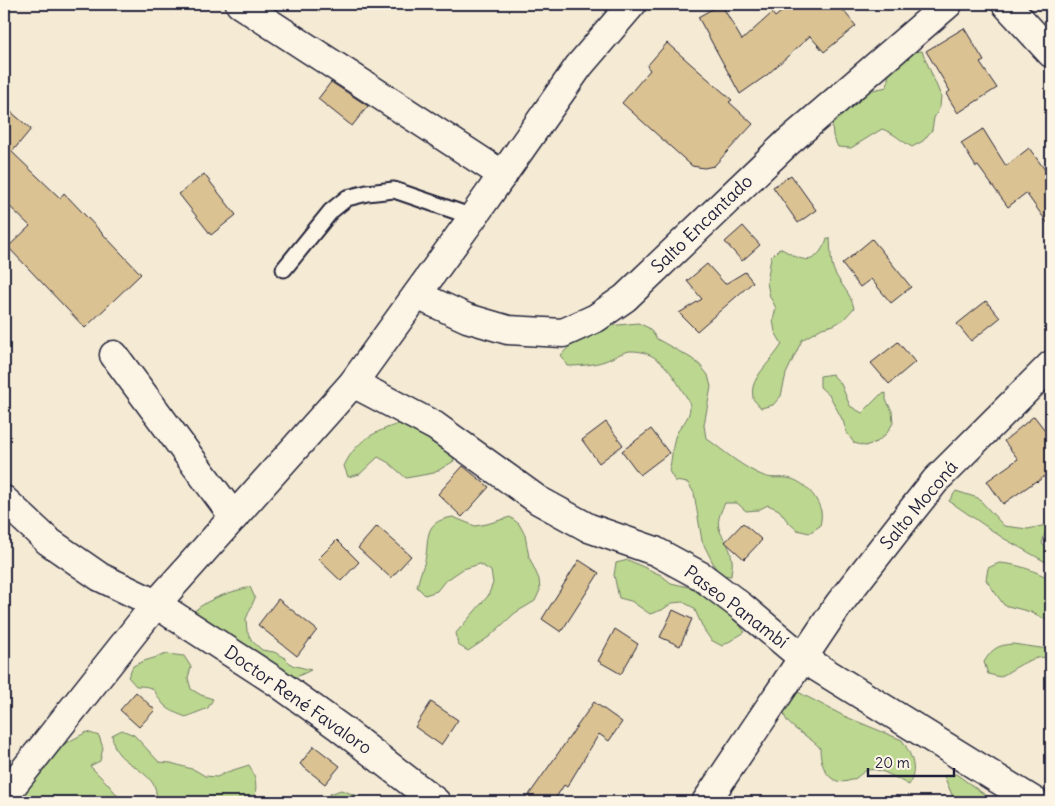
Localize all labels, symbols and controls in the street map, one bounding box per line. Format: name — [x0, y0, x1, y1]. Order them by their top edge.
street label: Salto Encantado — [646, 169, 757, 278]
street label: Salto Moconá — [875, 455, 963, 554]
street label: Paseo Panambí — [680, 560, 793, 653]
street label: Doctor René Favaloro — [220, 640, 377, 759]
scale bar — [868, 746, 954, 778]
text: 20 m — [875, 753, 910, 772]

